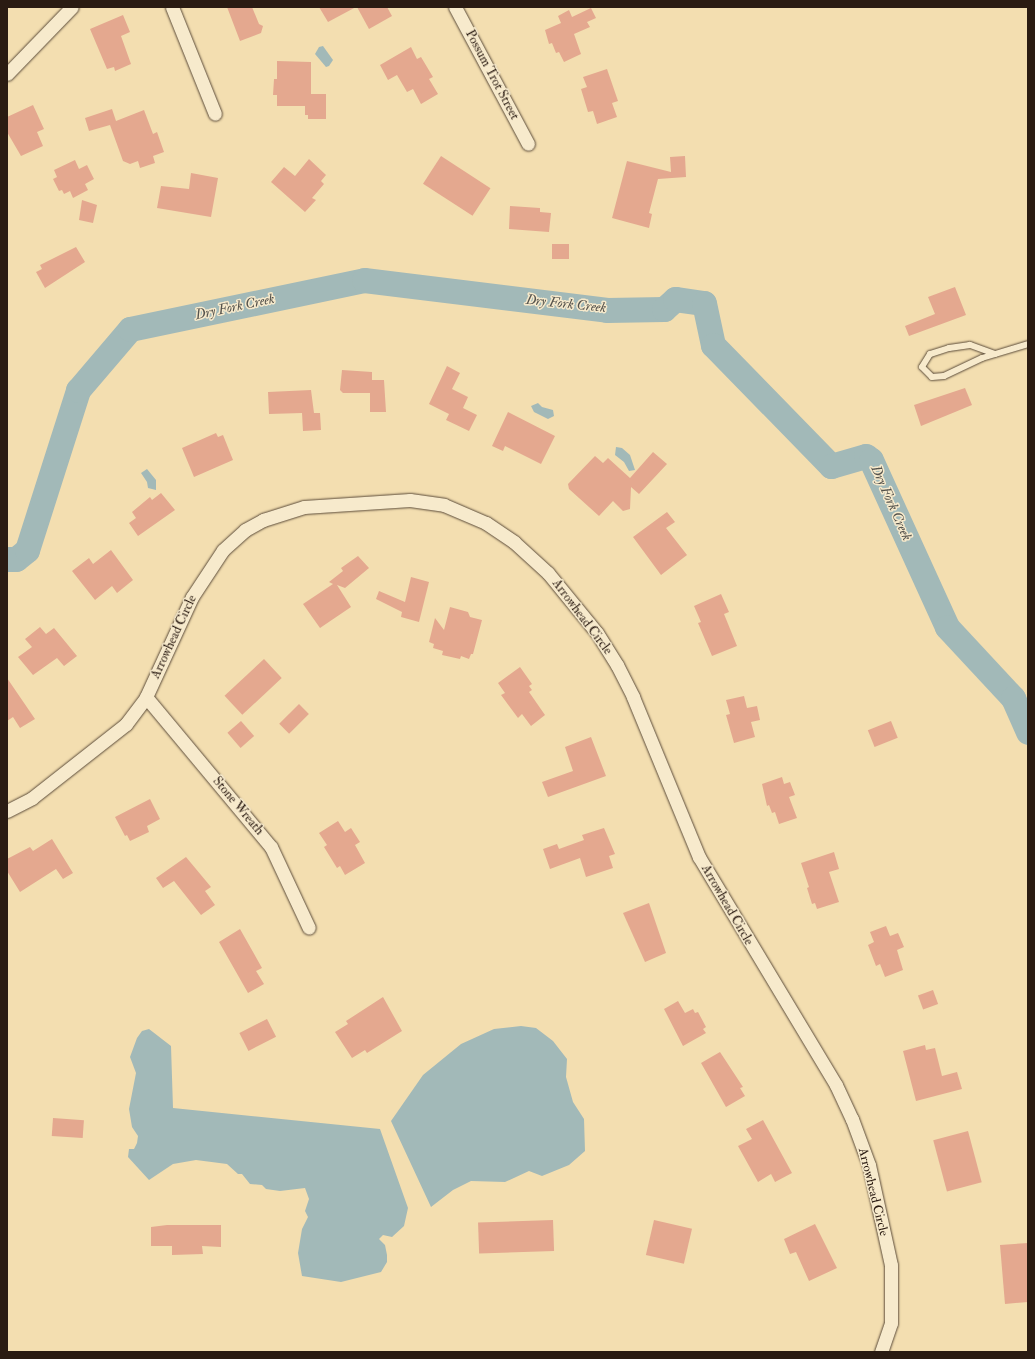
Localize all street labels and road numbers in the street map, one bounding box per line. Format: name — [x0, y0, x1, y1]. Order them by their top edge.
street label: Possum Trot Street — [462, 27, 522, 123]
street label: Arrowhead Circle — [549, 576, 615, 658]
street label: Arrowhead Circle — [148, 593, 200, 681]
street label: Stone Wreath — [209, 774, 267, 838]
street label: Arrowhead Circle — [698, 862, 756, 948]
street label: Arrowhead Circle — [854, 1146, 892, 1238]

